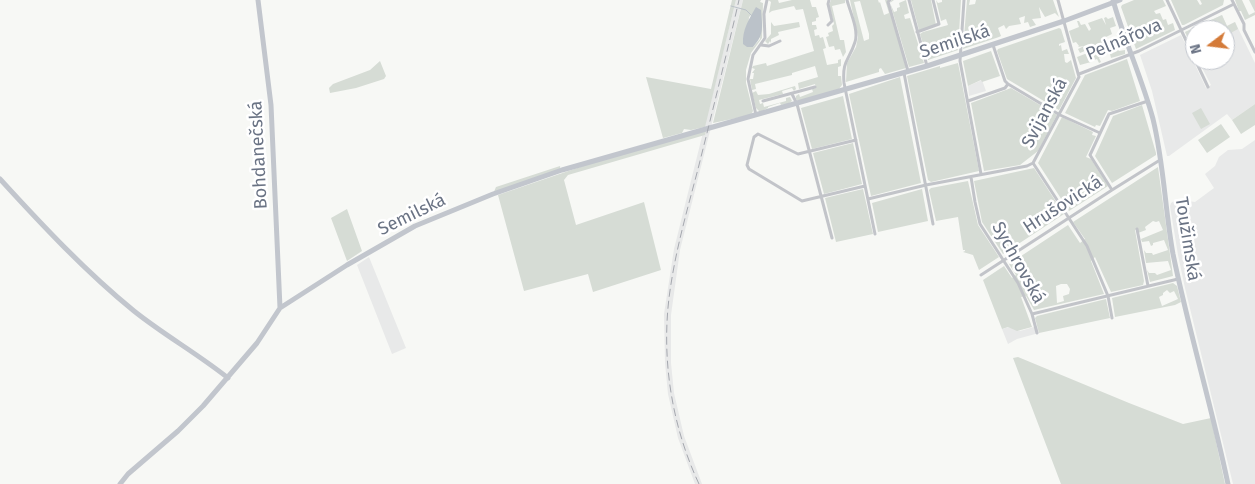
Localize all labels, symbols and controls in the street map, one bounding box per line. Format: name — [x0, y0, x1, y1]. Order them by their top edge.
street label: Pelnářova — [1083, 14, 1165, 66]
north arrow — [1185, 20, 1235, 70]
street label: Semilská — [917, 21, 993, 63]
text: N — [1187, 42, 1205, 55]
street label: Svijanská — [1018, 74, 1072, 152]
street label: Bohdanečská — [245, 100, 273, 210]
street label: Hrušovická — [1019, 171, 1107, 239]
street label: Semilská — [375, 189, 449, 241]
street label: Toužimská — [1170, 195, 1204, 283]
street label: Sychrovská — [987, 218, 1049, 308]

